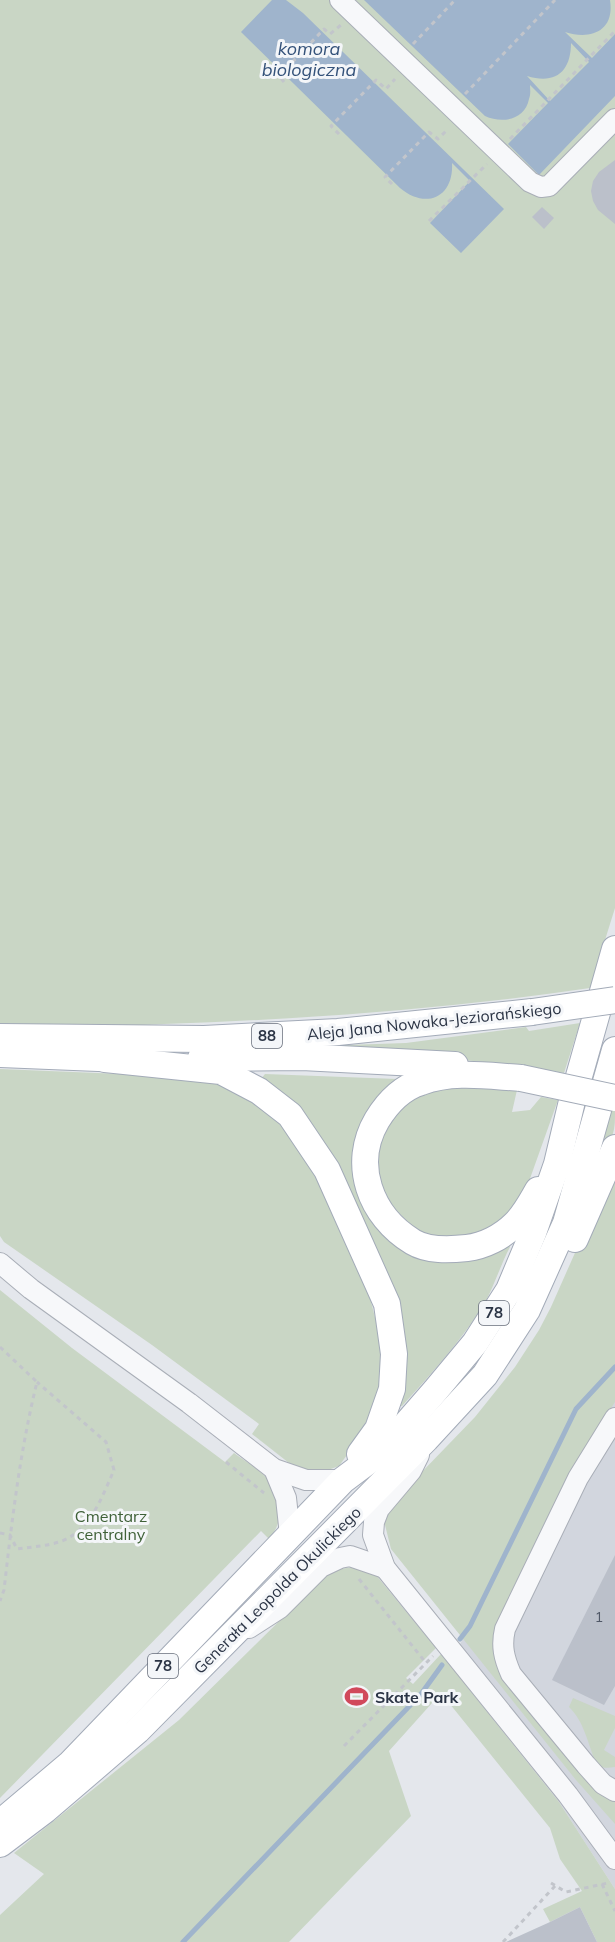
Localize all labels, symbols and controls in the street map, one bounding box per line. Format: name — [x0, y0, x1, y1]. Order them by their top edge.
water label: komora biologiczna — [262, 37, 357, 81]
street label: Aleja Jana Nowaka-Jeziorańskiego — [306, 998, 562, 1044]
road number: 88 — [252, 1024, 282, 1048]
road number: 78 — [479, 1301, 509, 1325]
street label: Generała Leopolda Okulickiego — [189, 1502, 365, 1678]
park label: Cmentarz centralny — [75, 1506, 147, 1544]
house number: 1 — [595, 1608, 603, 1626]
road number: 78 — [148, 1654, 178, 1678]
sports icon: Skate Park — [344, 1684, 370, 1710]
place label: Skate Park — [375, 1687, 460, 1707]

